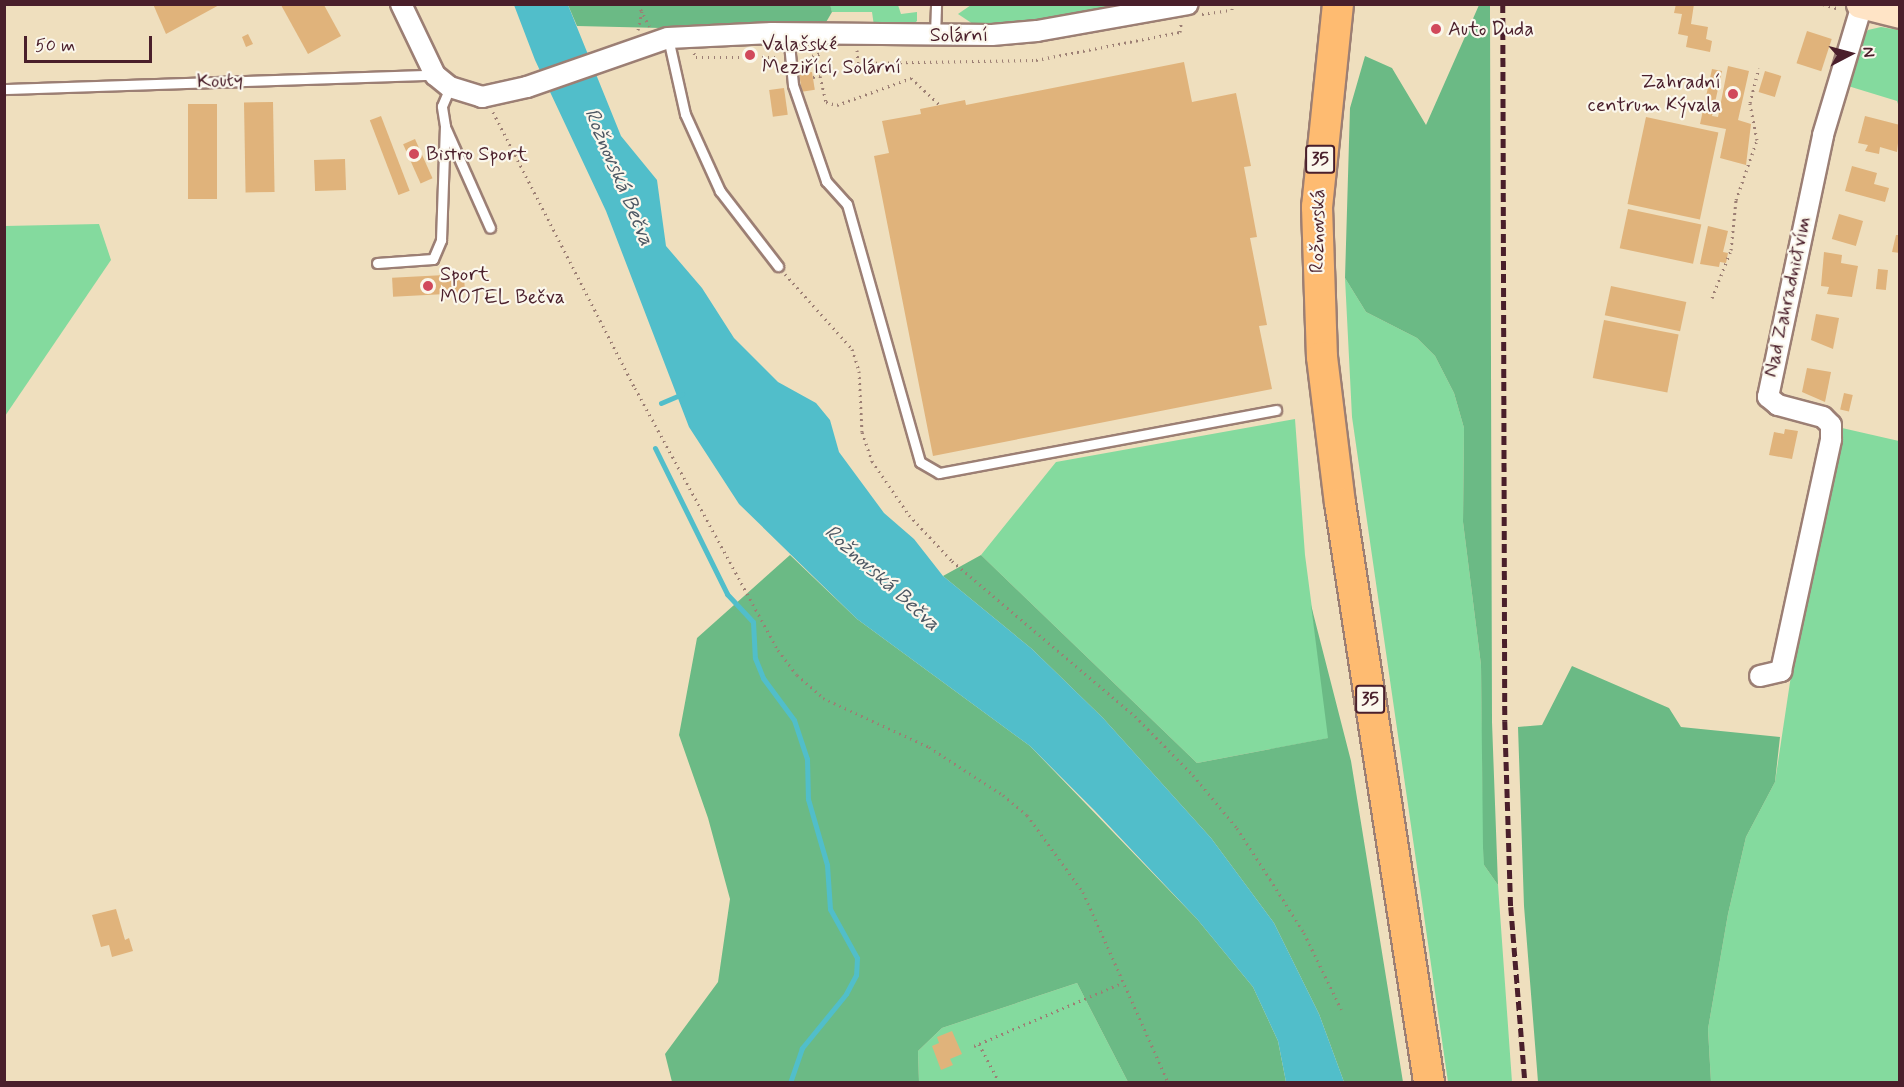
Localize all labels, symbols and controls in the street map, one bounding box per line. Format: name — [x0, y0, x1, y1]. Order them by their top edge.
place label: Auto Duda — [1448, 17, 1534, 41]
marker: Auto Duda — [1429, 22, 1443, 36]
street label: Solární — [930, 23, 988, 47]
scale bar — [27, 24, 154, 62]
north arrow — [1820, 24, 1880, 84]
place label: Valašské Meziřící, Solární — [762, 32, 901, 79]
text: 50 m — [35, 34, 75, 58]
text: N — [1857, 46, 1879, 58]
marker: Valašské Meziřící, Solární — [743, 48, 757, 62]
street label: Kouty — [196, 68, 244, 94]
place label: Zahradní centrum Kývala — [1585, 70, 1721, 117]
marker: Zahradní centrum Kývala — [1726, 87, 1740, 101]
water label: Rožnovská Bečva — [579, 104, 659, 250]
place label: Bistro Sport — [426, 142, 528, 166]
road number: 35 — [1305, 144, 1335, 174]
marker: Bistro Sport — [407, 147, 421, 161]
street label: Rožnovská — [1305, 189, 1331, 273]
street label: Nad Zahradnictvím — [1759, 214, 1817, 380]
place label: Sport MOTEL Bečva — [440, 262, 565, 309]
marker: Sport MOTEL Bečva — [421, 279, 435, 293]
water label: Rožnovská Bečva — [819, 519, 945, 637]
road number: 35 — [1355, 684, 1385, 714]

